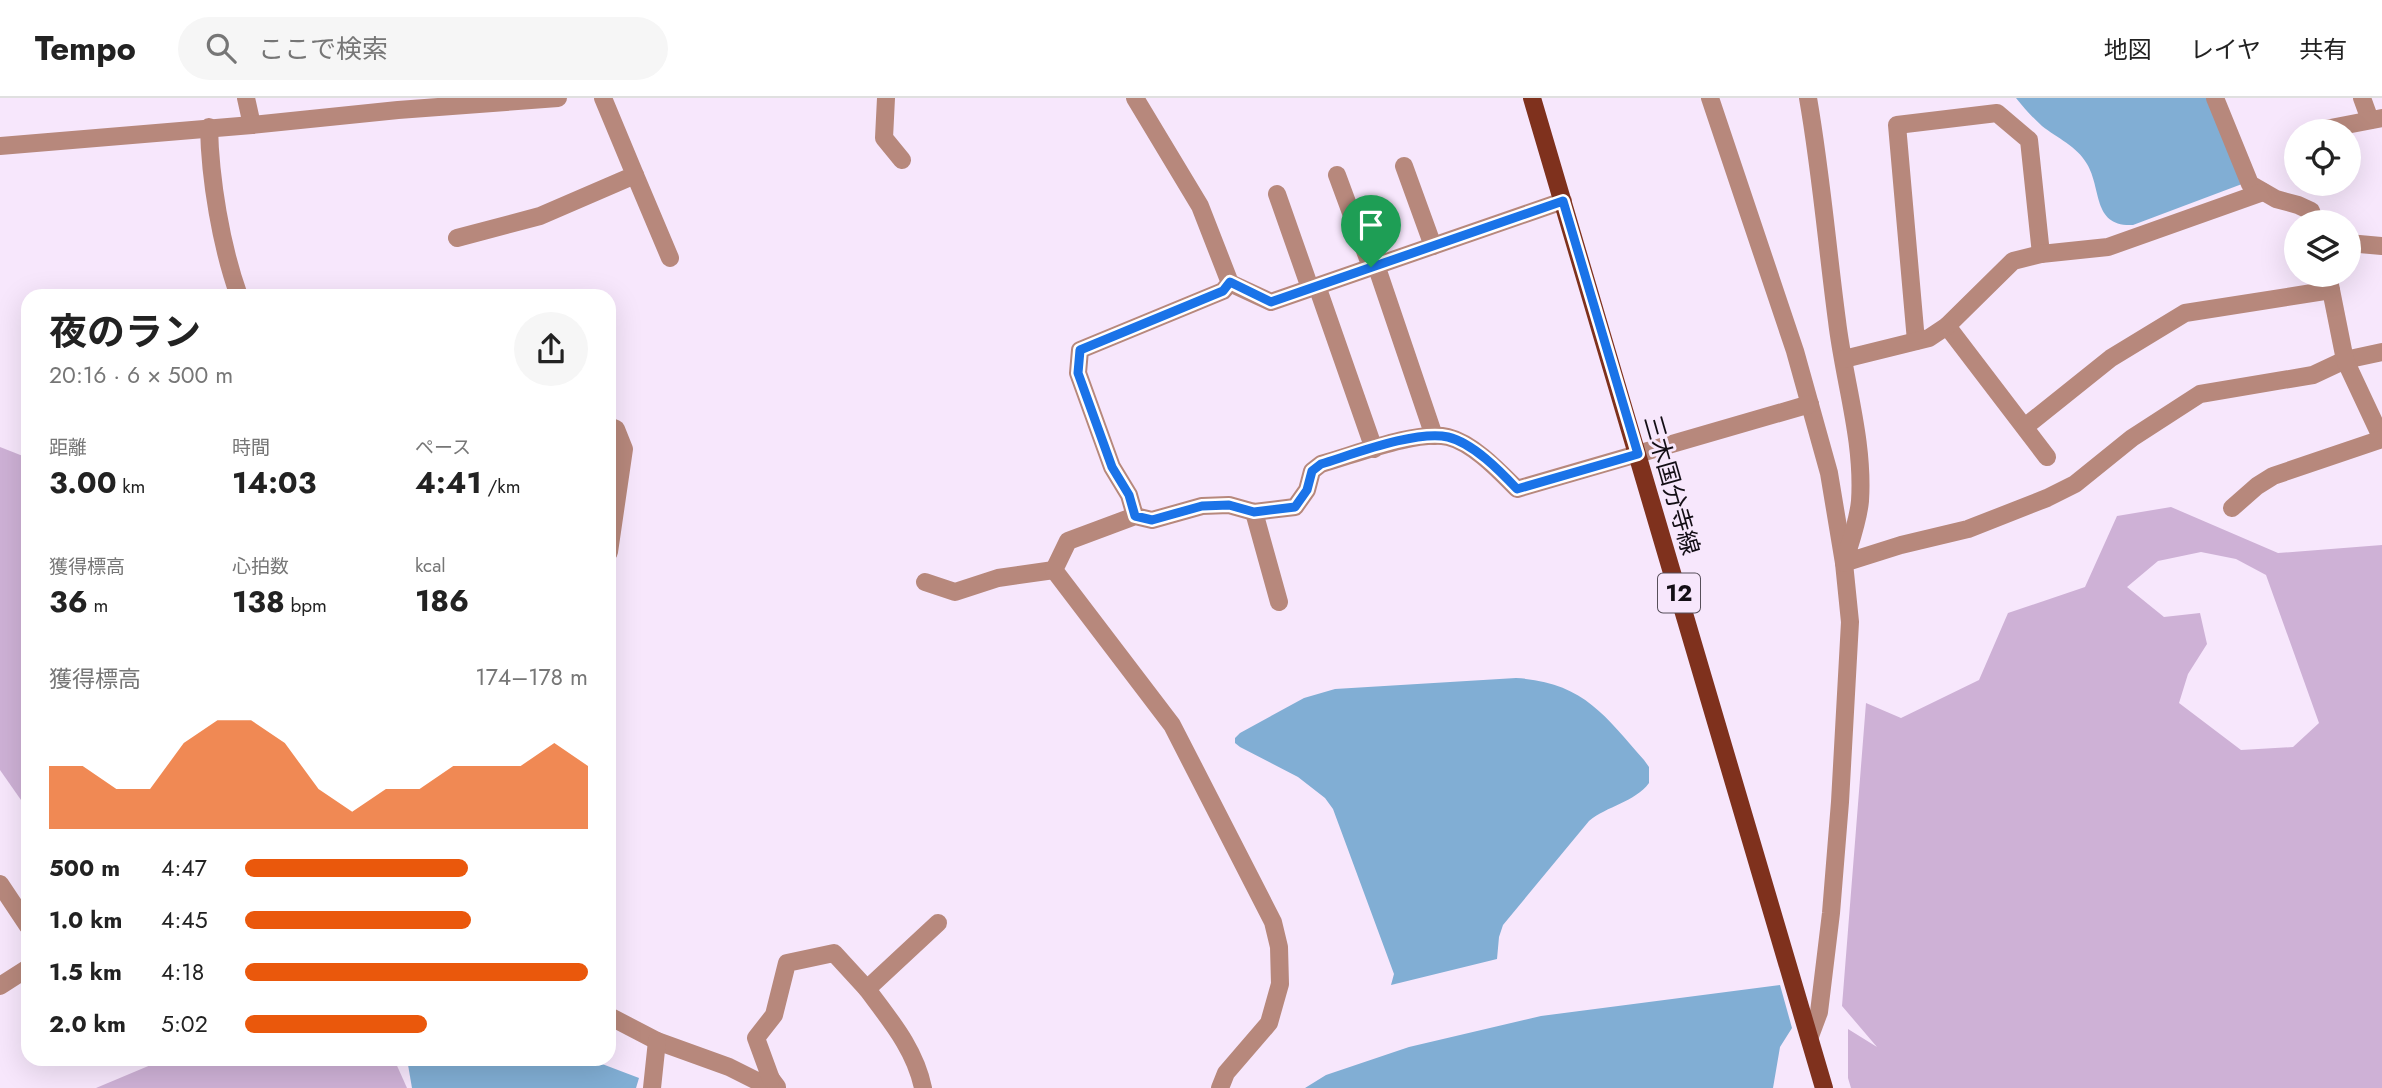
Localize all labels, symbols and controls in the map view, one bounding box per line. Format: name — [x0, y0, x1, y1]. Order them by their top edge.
search box — [178, 17, 668, 80]
text: Tempo — [35, 25, 136, 72]
icon: search — [202, 29, 240, 67]
text: ここで検索 — [258, 30, 388, 68]
text: 地図 — [2104, 32, 2152, 67]
text: レイヤ — [2190, 32, 2261, 67]
text: 共有 — [2299, 32, 2347, 67]
map controls — [2284, 119, 2361, 287]
button: locate — [2284, 119, 2361, 196]
pin — [1341, 195, 1401, 267]
icon: arrive — [1352, 206, 1390, 244]
button: layers — [2284, 210, 2361, 287]
text: 夜のラン — [49, 304, 201, 359]
button: share — [514, 312, 588, 386]
text: 20:16 · 6 × 500 m — [49, 358, 233, 392]
street label: 三木国分寺線 — [1635, 411, 1709, 559]
text: 距離 — [49, 434, 87, 461]
text: 時間 — [232, 434, 270, 461]
text: ペース — [415, 434, 471, 461]
text: 3.00 — [49, 461, 117, 504]
text: 14:03 — [232, 461, 316, 504]
text: 4:41 — [415, 461, 482, 504]
text: km — [117, 473, 145, 500]
text: /km — [482, 473, 520, 500]
text: kcal — [415, 552, 446, 579]
text: 獲得標高 — [49, 553, 125, 580]
text: 心拍数 — [232, 553, 289, 580]
road number: 12 — [1658, 573, 1700, 612]
text: 186 — [415, 579, 469, 622]
text: 36 — [49, 580, 88, 623]
text: 138 — [232, 580, 285, 623]
text: m — [88, 592, 108, 619]
text: bpm — [285, 592, 327, 619]
text: 174–178 m — [475, 660, 588, 694]
text: 獲得標高 — [49, 662, 141, 696]
text: 500 m — [49, 851, 120, 885]
text: 4:47 — [161, 851, 207, 885]
text: 1.0 km — [49, 903, 122, 937]
text: 4:45 — [161, 903, 208, 937]
text: 1.5 km — [49, 955, 122, 989]
text: 4:18 — [161, 955, 204, 989]
text: 2.0 km — [49, 1007, 126, 1041]
text: 5:02 — [161, 1007, 208, 1041]

